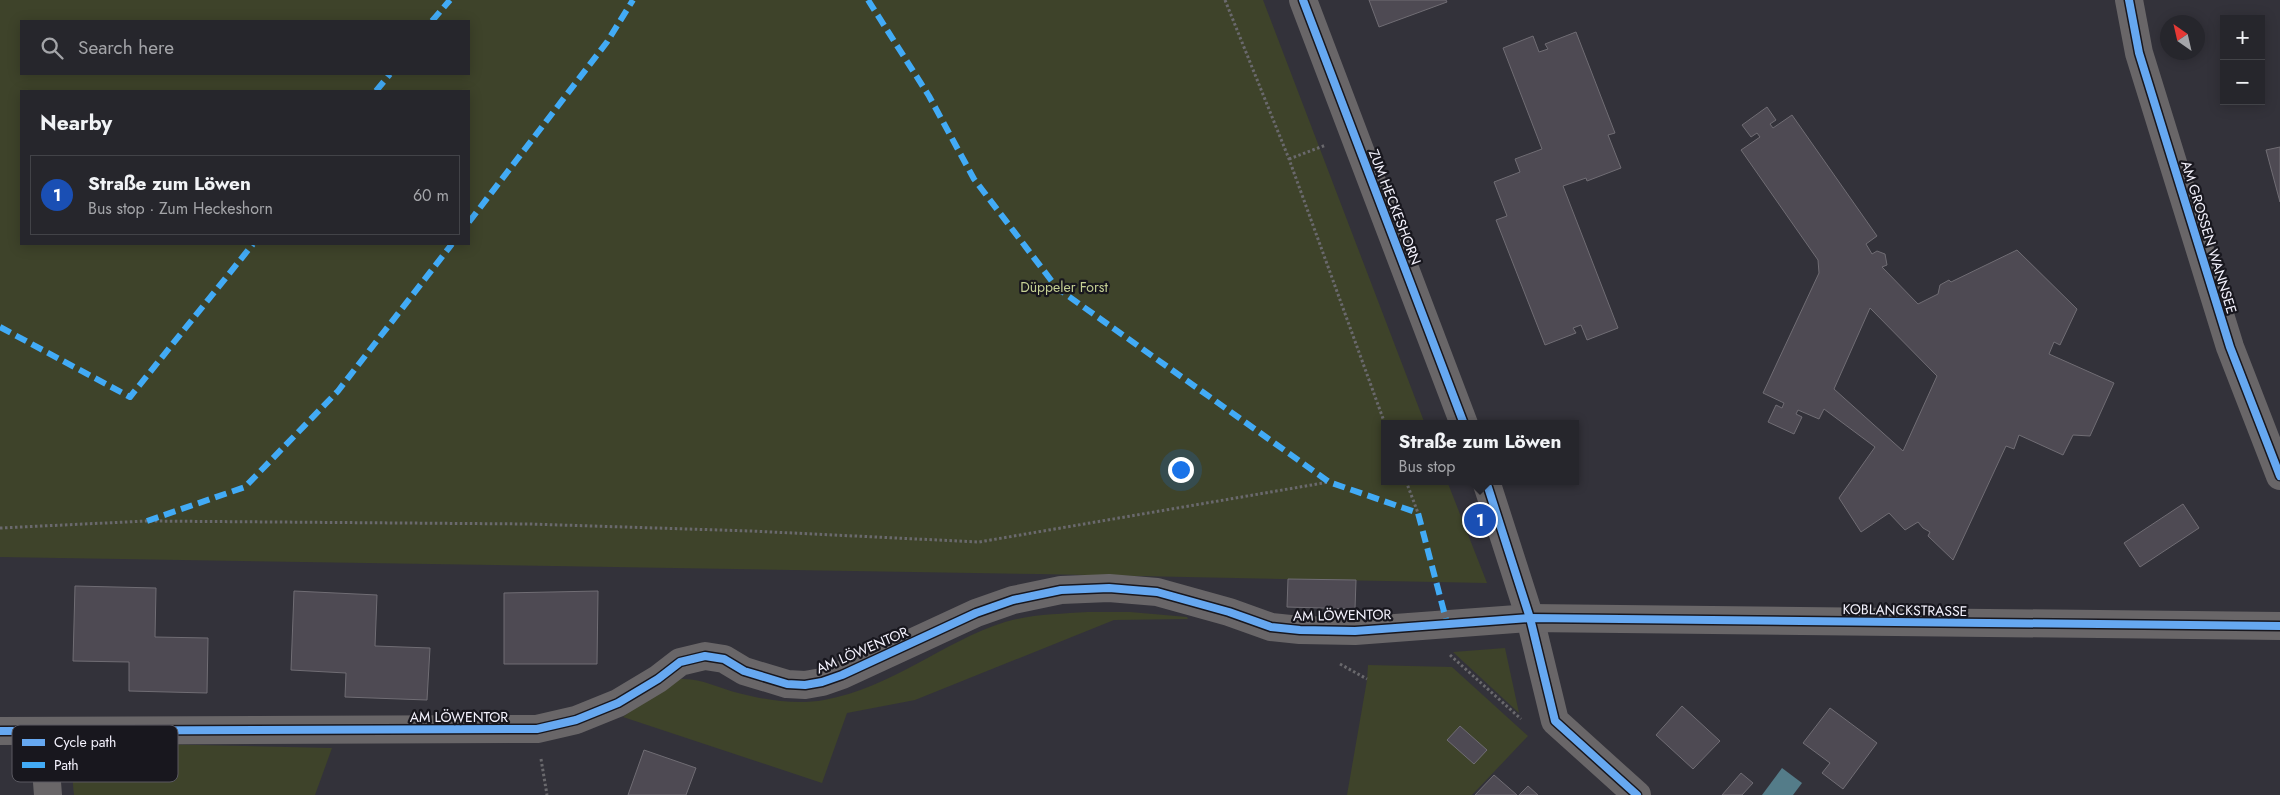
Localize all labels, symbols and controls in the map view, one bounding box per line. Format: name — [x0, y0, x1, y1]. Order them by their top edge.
north arrow — [2160, 15, 2205, 60]
map controls — [2220, 15, 2265, 105]
button: + — [2220, 15, 2265, 60]
search box — [20, 20, 470, 75]
icon: search — [38, 34, 66, 62]
text: Search here — [78, 34, 174, 61]
button: − — [2220, 60, 2265, 105]
text: Nearby — [40, 108, 112, 138]
street label: ZUM HECKESHORN — [1364, 146, 1426, 268]
street label: AM GROSSEN WANNSEE — [2176, 158, 2242, 316]
text: Straße zum Löwen — [88, 170, 251, 197]
text: 1 — [53, 184, 61, 207]
text: 60 m — [413, 184, 449, 207]
text: Bus stop · Zum Heckeshorn — [88, 197, 273, 220]
park label: Düppeler Forst — [1020, 277, 1108, 297]
popup — [1381, 420, 1579, 485]
text: Straße zum Löwen — [1399, 428, 1561, 455]
text: Bus stop — [1399, 455, 1455, 478]
your location — [1168, 457, 1194, 483]
pin: 1 — [1464, 501, 1496, 539]
street label: KOBLANCKSTRASSE — [1842, 599, 1968, 621]
street label: AM LÖWENTOR — [1293, 604, 1392, 626]
street label: AM LÖWENTOR — [813, 622, 911, 678]
street label: AM LÖWENTOR — [410, 707, 508, 727]
legend — [12, 725, 178, 782]
text: Cycle path — [54, 732, 116, 752]
text: Path — [54, 755, 79, 775]

